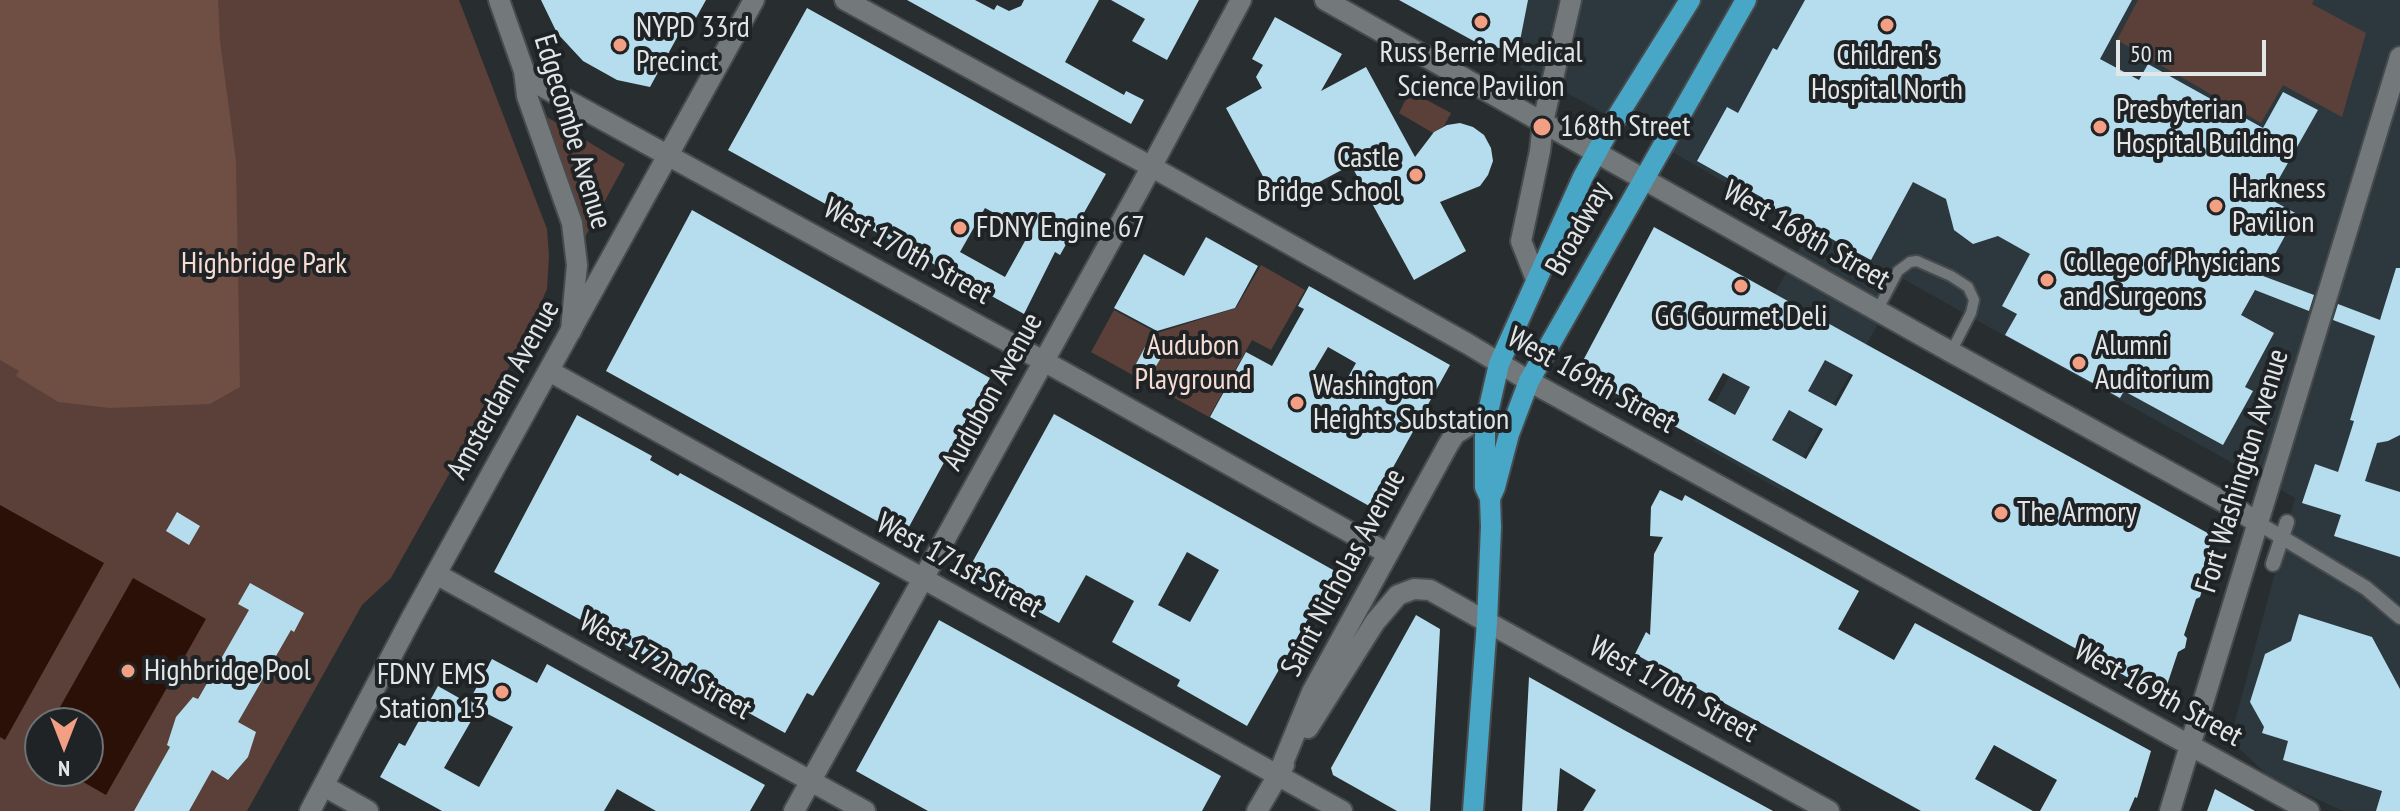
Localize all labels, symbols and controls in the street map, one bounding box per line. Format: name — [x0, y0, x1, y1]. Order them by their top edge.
place label: NYPD 33rd Precinct — [636, 10, 750, 80]
marker: Russ Berrie Medical Science Pavilion — [1472, 13, 1490, 31]
marker: Children's Hospital North — [1878, 16, 1896, 34]
scale bar — [2120, 24, 2270, 74]
street label: Edgecombe Avenue — [525, 30, 619, 234]
place label: Russ Berrie Medical Science Pavilion — [1380, 35, 1582, 106]
marker: NYPD 33rd Precinct — [611, 36, 629, 54]
place label: Children's Hospital North — [1811, 38, 1963, 108]
text: 50 m — [2130, 38, 2172, 69]
place label: Presbyterian Hospital Building — [2116, 92, 2295, 162]
place label: 168th Street — [1560, 109, 1690, 145]
marker: 168th Street — [1531, 116, 1553, 138]
marker: Presbyterian Hospital Building — [2091, 118, 2109, 136]
place label: Castle Bridge School — [1257, 140, 1400, 210]
marker: Castle Bridge School — [1407, 166, 1425, 184]
place label: Harkness Pavilion — [2232, 171, 2326, 242]
street label: West 168th Street — [1716, 174, 1896, 298]
street label: Broadway — [1539, 176, 1619, 282]
street label: West 170th Street — [817, 191, 997, 313]
marker: Harkness Pavilion — [2207, 197, 2225, 215]
place label: FDNY Engine 67 — [976, 210, 1145, 246]
marker: FDNY Engine 67 — [951, 219, 969, 237]
place label: College of Physicians and Surgeons — [2063, 245, 2281, 316]
park label: Highbridge Park — [181, 246, 347, 282]
marker: College of Physicians and Surgeons — [2038, 271, 2056, 289]
marker: GG Gourmet Deli — [1732, 277, 1750, 295]
street label: Amsterdam Avenue — [440, 294, 568, 486]
place label: GG Gourmet Deli — [1654, 299, 1828, 335]
street label: Audubon Avenue — [935, 307, 1051, 477]
street label: West 169th Street — [1501, 320, 1681, 442]
park label: Audubon Playground — [1134, 328, 1252, 398]
place label: Alumni Auditorium — [2095, 328, 2210, 398]
street label: Fort Washington Avenue — [2189, 345, 2297, 597]
marker: Alumni Auditorium — [2070, 354, 2088, 372]
place label: Washington Heights Substation — [1313, 368, 1509, 438]
marker: Washington Heights Substation — [1288, 394, 1306, 412]
street label: Saint Nicholas Avenue — [1274, 463, 1414, 683]
place label: The Armory — [2017, 495, 2137, 531]
marker: The Armory — [1992, 504, 2010, 522]
street label: West 171st Street — [870, 506, 1048, 626]
street label: West 172nd Street — [573, 604, 757, 728]
street label: West 170th Street — [1583, 629, 1763, 751]
street label: West 169th Street — [2068, 633, 2248, 755]
place label: Highbridge Pool — [144, 653, 311, 689]
place label: FDNY EMS Station 13 — [377, 657, 486, 728]
marker: Highbridge Pool — [119, 662, 137, 680]
marker: FDNY EMS Station 13 — [493, 683, 511, 701]
north arrow — [24, 707, 104, 787]
text: N — [58, 755, 70, 783]

